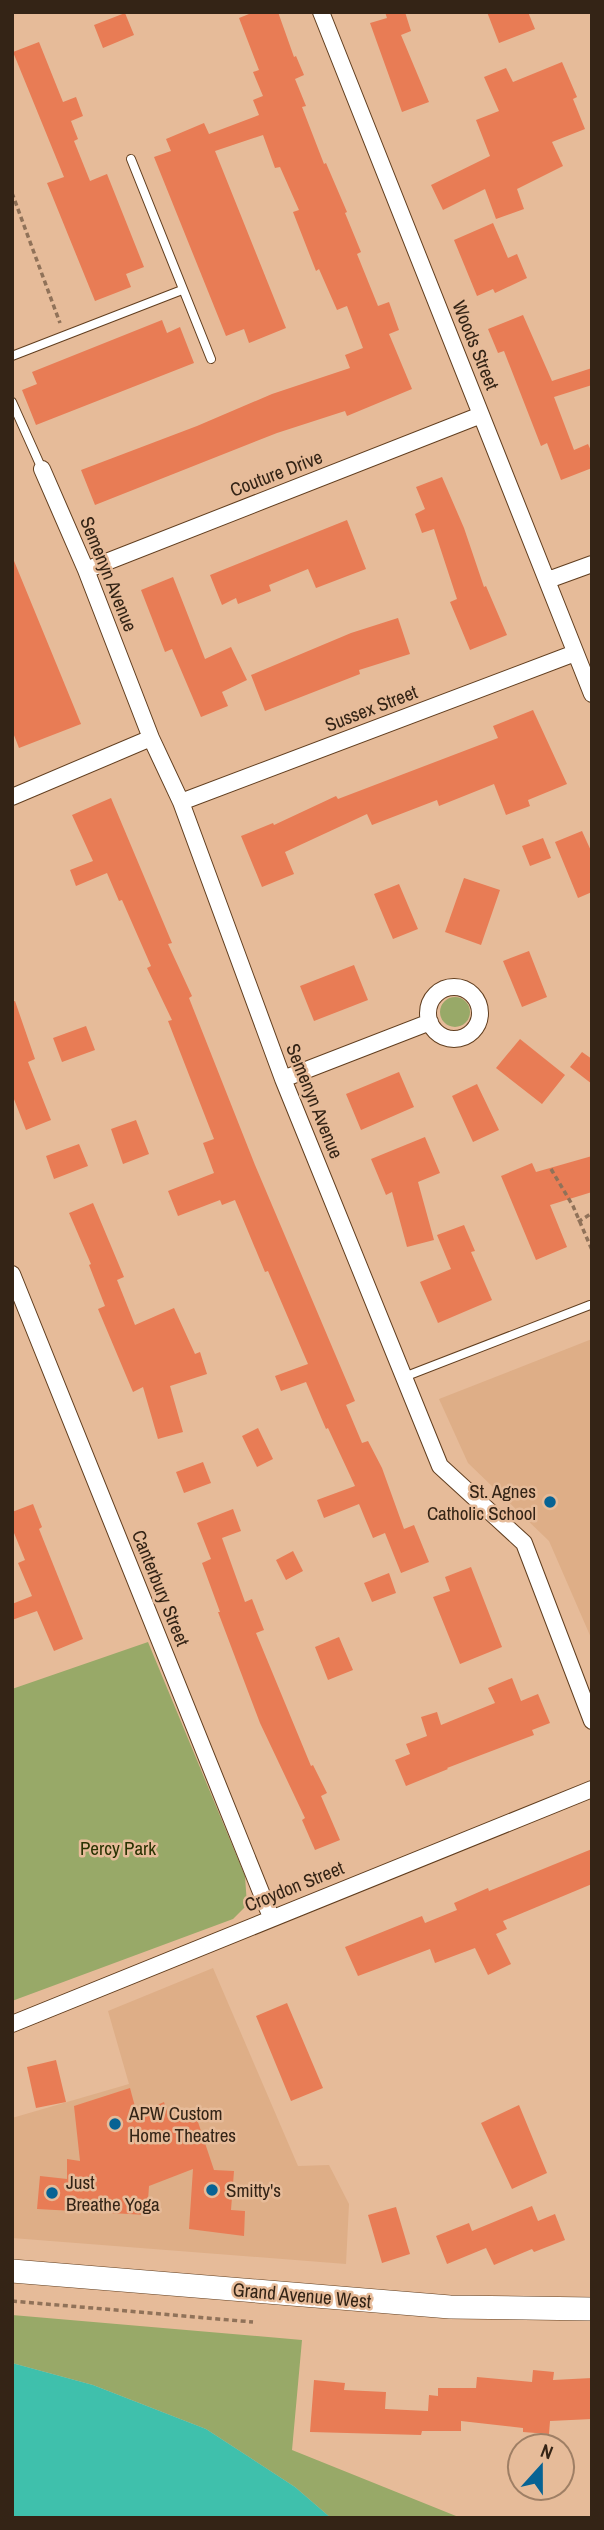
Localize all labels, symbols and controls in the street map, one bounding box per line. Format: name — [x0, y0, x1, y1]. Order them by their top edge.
street label: Woods Street — [446, 296, 506, 394]
street label: Couture Drive — [226, 443, 326, 503]
street label: Semenyn Avenue — [74, 513, 144, 635]
street label: Sussex Street — [321, 678, 422, 738]
street label: Semenyn Avenue — [280, 1040, 350, 1162]
place label: St. Agnes Catholic School — [427, 1478, 536, 1526]
marker: St. Agnes Catholic School — [542, 1494, 558, 1510]
street label: Canterbury Street — [126, 1526, 196, 1650]
park label: Percy Park — [80, 1835, 156, 1861]
street label: Croydon Street — [241, 1854, 348, 1918]
place label: APW Custom Home Theatres — [128, 2100, 236, 2148]
marker: APW Custom Home Theatres — [107, 2116, 123, 2132]
place label: Just Breathe Yoga — [66, 2169, 160, 2217]
place label: Smitty's — [226, 2177, 281, 2203]
marker: Smitty's — [204, 2182, 220, 2198]
marker: Just Breathe Yoga — [44, 2185, 60, 2201]
street label: Grand Avenue West — [232, 2276, 373, 2314]
north arrow — [506, 2432, 576, 2502]
text: N — [537, 2437, 557, 2465]

